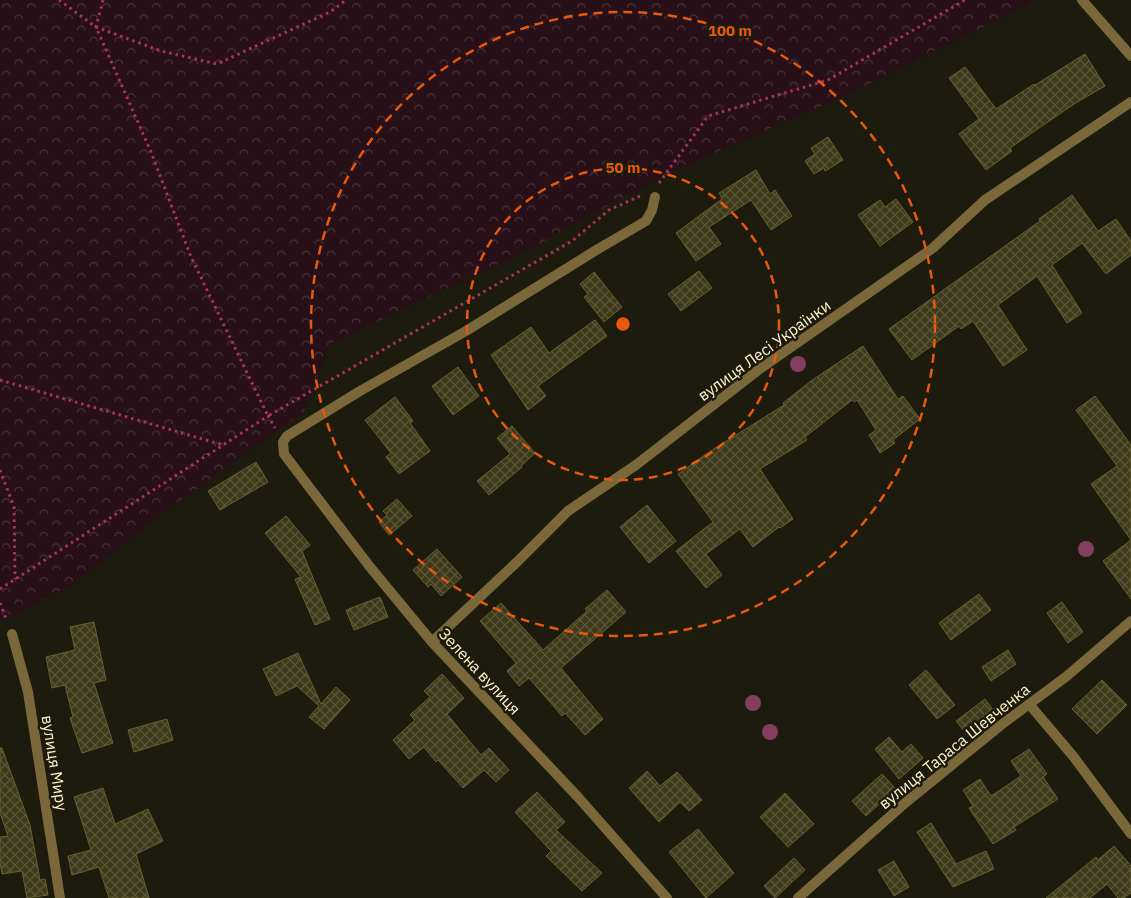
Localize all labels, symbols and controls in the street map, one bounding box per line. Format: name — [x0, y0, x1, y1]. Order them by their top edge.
text: 100 m — [708, 21, 752, 40]
text: 50 m — [606, 158, 640, 177]
street label: вулиця Лесі Українки — [694, 295, 834, 405]
centre of rings — [614, 315, 632, 333]
street label: Зелена вулиця — [435, 624, 525, 718]
street label: вулиця Тараса Шевченка — [874, 679, 1034, 813]
street label: вулиця Миру — [38, 714, 72, 812]

